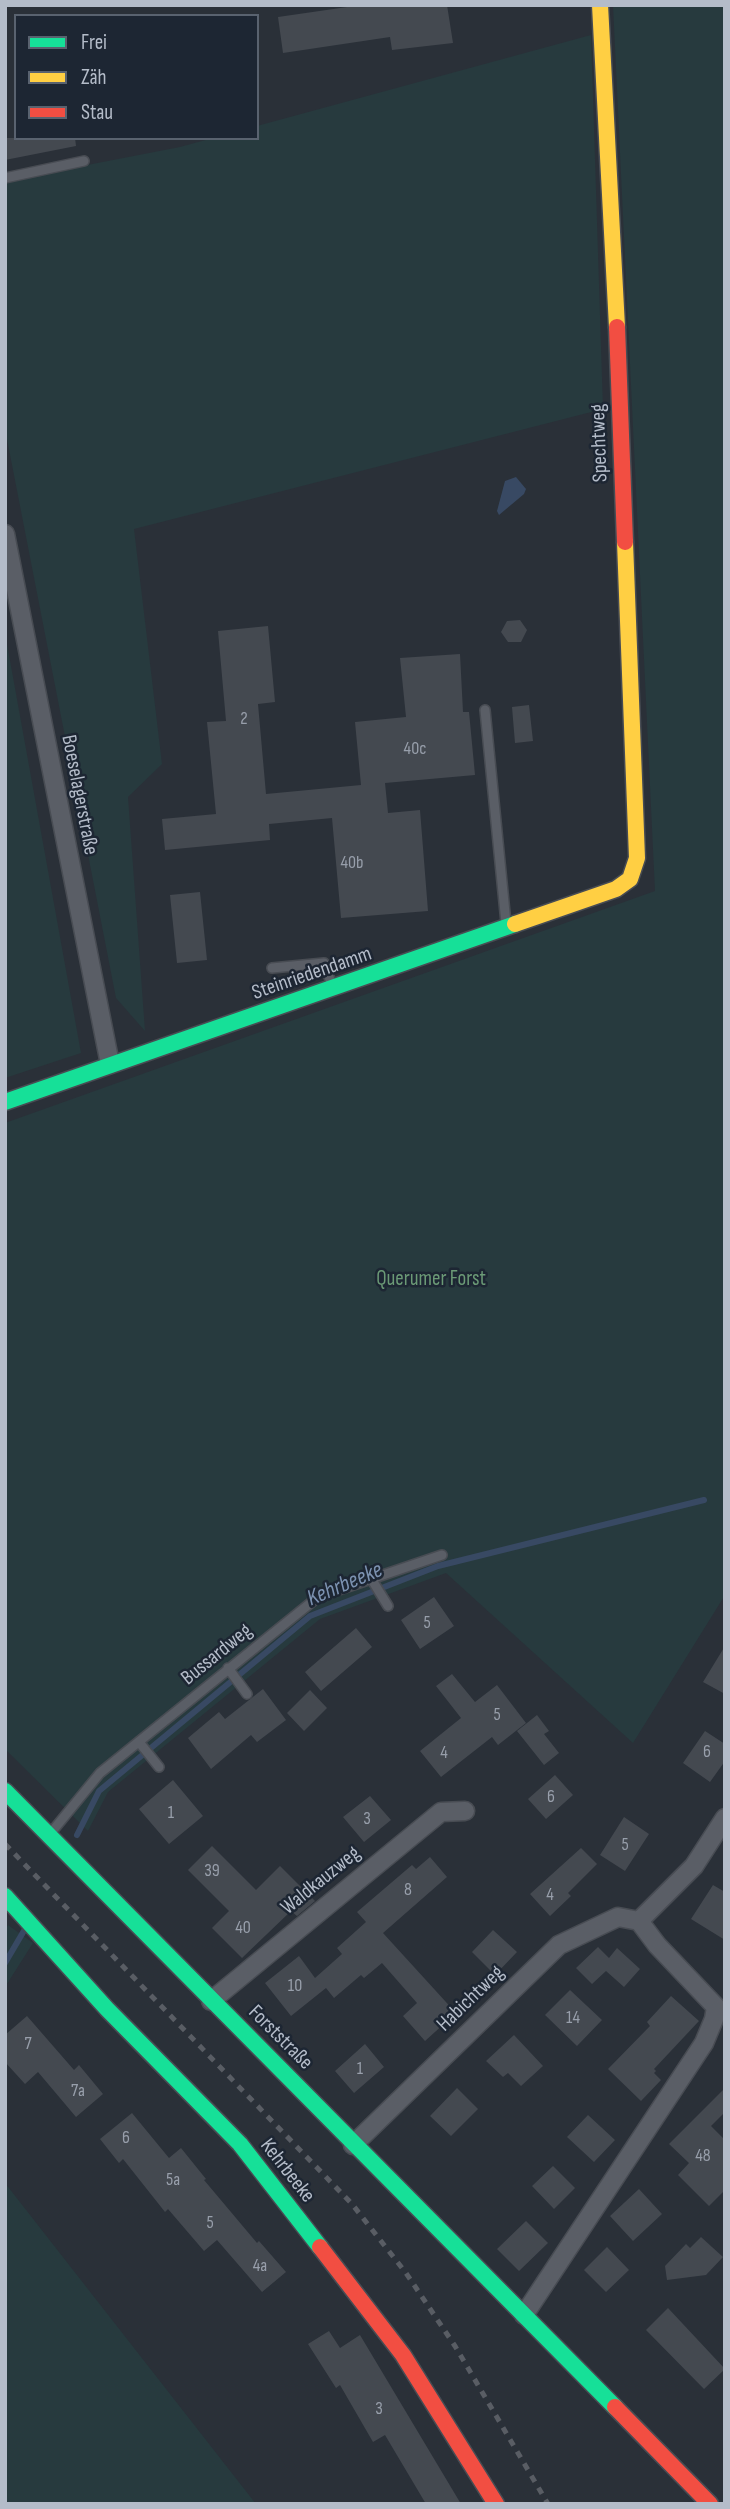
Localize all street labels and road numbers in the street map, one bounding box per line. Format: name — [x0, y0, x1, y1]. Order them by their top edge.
street label: Spechtweg — [586, 403, 614, 483]
street label: Boeselagerstraße — [55, 733, 103, 857]
street label: Steinriedendamm — [249, 942, 375, 1006]
street label: Bussardweg — [176, 1619, 258, 1691]
street label: Waldkauzweg — [276, 1841, 366, 1921]
street label: Habichtweg — [432, 1961, 510, 2037]
street label: Forststraße — [242, 2000, 318, 2076]
street label: Kehrbeeke — [254, 2134, 320, 2208]

